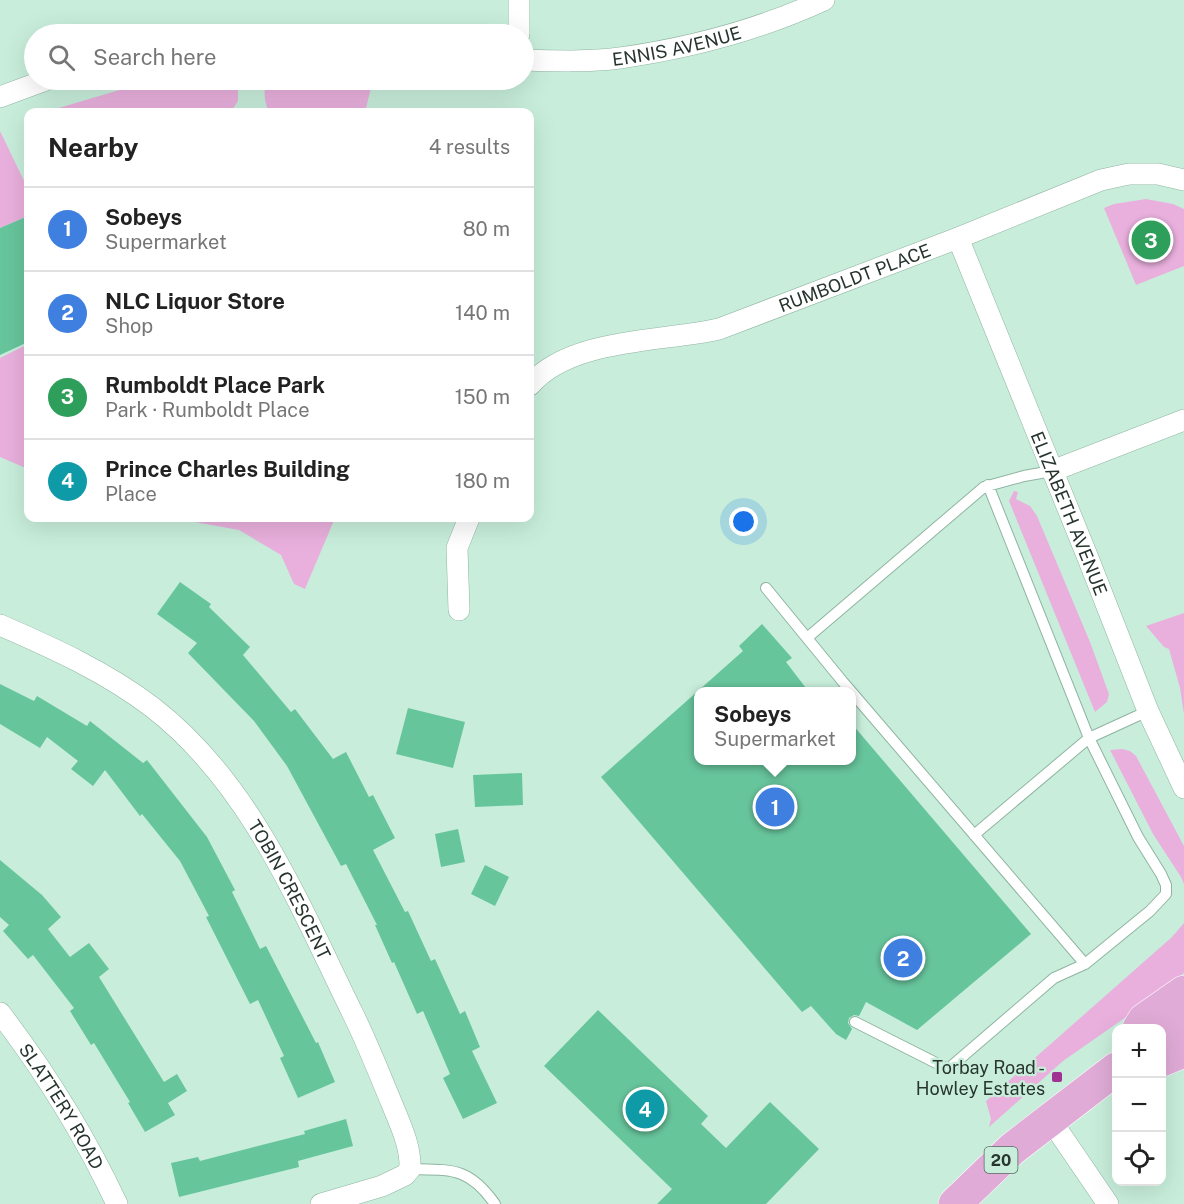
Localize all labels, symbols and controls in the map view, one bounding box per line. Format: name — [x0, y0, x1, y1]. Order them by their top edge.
street label: ENNIS AVENUE — [611, 21, 744, 69]
search box — [24, 24, 534, 90]
icon: search — [45, 41, 78, 74]
text: Search here — [93, 44, 217, 70]
text: Nearby — [48, 132, 138, 163]
text: 4 results — [429, 135, 510, 159]
text: Sobeys — [105, 204, 182, 230]
text: 1 — [63, 217, 72, 241]
text: 80 m — [463, 217, 510, 241]
pin: 3 — [1132, 218, 1170, 262]
text: Supermarket — [105, 230, 227, 254]
street label: RUMBOLDT PLACE — [776, 239, 934, 316]
text: NLC Liquor Store — [105, 288, 285, 314]
text: 2 — [61, 301, 74, 325]
text: 140 m — [455, 301, 510, 325]
text: Shop — [105, 314, 153, 338]
text: Rumboldt Place Park — [105, 372, 325, 398]
text: 3 — [61, 385, 74, 409]
text: 150 m — [455, 385, 510, 409]
text: Park · Rumboldt Place — [105, 398, 310, 422]
street label: ELIZABETH AVENUE — [1027, 428, 1112, 598]
text: Prince Charles Building — [105, 456, 350, 482]
text: 4 — [61, 469, 74, 493]
text: 180 m — [455, 469, 510, 493]
text: Place — [105, 482, 157, 506]
your location — [729, 507, 758, 536]
popup — [694, 687, 856, 765]
text: Sobeys — [714, 701, 791, 727]
text: Supermarket — [714, 727, 836, 751]
pin: 1 — [756, 784, 794, 830]
street label: TOBIN CRESCENT — [244, 816, 336, 963]
pin: 2 — [884, 936, 922, 980]
map controls — [1112, 1024, 1166, 1186]
button: + — [1112, 1024, 1166, 1078]
street label: SLATTERY ROAD — [15, 1039, 108, 1173]
place label: Torbay Road - Howley Estates — [916, 1057, 1045, 1099]
marker: Torbay Road - Howley Estates — [1050, 1070, 1064, 1084]
button: − — [1112, 1078, 1166, 1132]
pin: 4 — [626, 1086, 664, 1132]
button: locate — [1112, 1132, 1166, 1186]
road number: 20 — [984, 1147, 1018, 1173]

